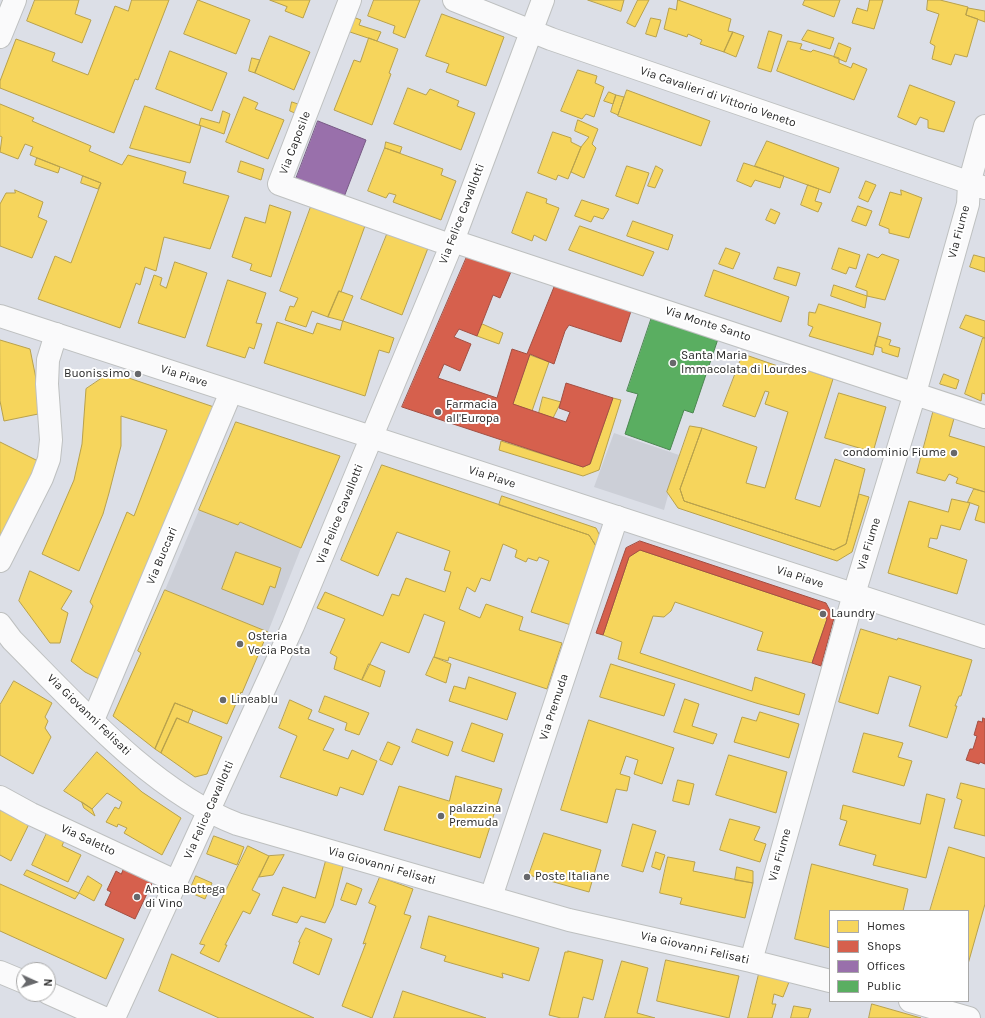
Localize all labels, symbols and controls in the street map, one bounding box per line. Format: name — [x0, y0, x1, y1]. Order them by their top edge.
street label: Via Cavalieri di Vittorio Veneto — [638, 63, 798, 131]
street label: Via Caposile — [276, 109, 314, 177]
street label: Via Felice Cavallotti — [436, 162, 488, 266]
street label: Via Fiume — [945, 204, 973, 260]
street label: Via Monte Santo — [663, 303, 753, 345]
place label: Santa Maria Immacolata di Lourdes — [681, 349, 807, 377]
marker: Santa Maria Immacolata di Lourdes — [668, 358, 678, 368]
street label: Via Piave — [159, 362, 209, 390]
place label: Buonissimo — [64, 367, 130, 381]
marker: Buonissimo — [133, 369, 143, 379]
place label: Farmacia all'Europa — [446, 398, 499, 426]
marker: Farmacia all'Europa — [433, 407, 443, 417]
place label: condominio Fiume — [843, 446, 946, 460]
marker: condominio Fiume — [949, 448, 959, 458]
street label: Via Felice Cavallotti — [313, 462, 367, 566]
street label: Via Piave — [467, 463, 517, 491]
street label: Via Fiume — [854, 516, 884, 572]
street label: Via Buccari — [143, 525, 181, 587]
street label: Via Piave — [775, 563, 825, 591]
place label: Laundry — [831, 607, 875, 621]
marker: Laundry — [818, 609, 828, 619]
place label: Osteria Vecia Posta — [248, 630, 310, 658]
marker: Osteria Vecia Posta — [235, 639, 245, 649]
street label: Via Giovanni Felisati — [44, 671, 134, 759]
street label: Via Premuda — [536, 672, 572, 742]
place label: Lineablu — [231, 693, 278, 707]
marker: Lineablu — [218, 695, 228, 705]
street label: Via Felice Cavallotti — [181, 758, 237, 862]
place label: palazzina Premuda — [449, 802, 501, 830]
marker: palazzina Premuda — [436, 811, 446, 821]
street label: Via Saletto — [58, 821, 118, 859]
street label: Via Fiume — [766, 827, 794, 883]
street label: Via Giovanni Felisati — [327, 844, 437, 888]
place label: Poste Italiane — [535, 870, 609, 884]
marker: Poste Italiane — [522, 872, 532, 882]
place label: Antica Bottega di Vino — [145, 883, 225, 911]
marker: Antica Bottega di Vino — [132, 892, 142, 902]
legend — [829, 910, 969, 1002]
text: Homes — [867, 919, 905, 933]
street label: Via Giovanni Felisati — [639, 928, 751, 968]
text: Shops — [867, 939, 901, 953]
text: Offices — [867, 959, 905, 973]
north arrow — [16, 962, 56, 1002]
text: N — [41, 978, 54, 987]
text: Public — [867, 979, 901, 993]

